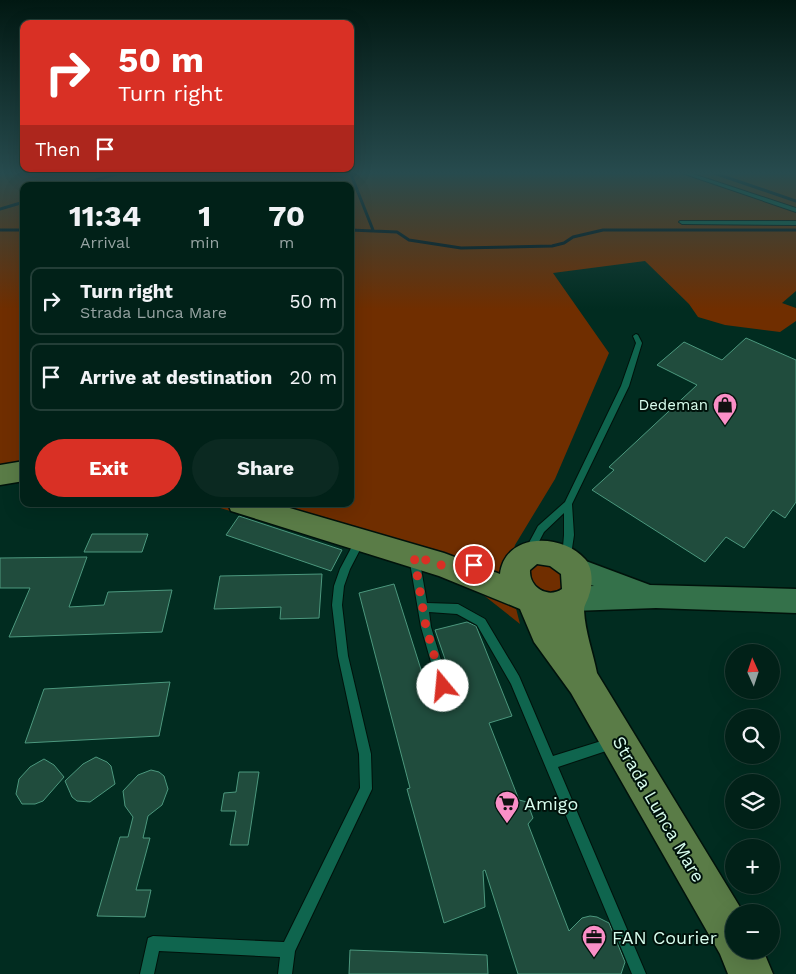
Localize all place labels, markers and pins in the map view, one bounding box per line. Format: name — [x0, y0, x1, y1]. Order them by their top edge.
shop icon: Dedeman — [712, 392, 738, 426]
place label: Dedeman — [638, 396, 708, 414]
pin — [453, 544, 495, 586]
supermarket icon: Amigo — [494, 790, 520, 824]
place label: Amigo — [524, 793, 578, 814]
office icon: FAN Courier — [581, 924, 607, 958]
place label: FAN Courier — [612, 927, 717, 948]

